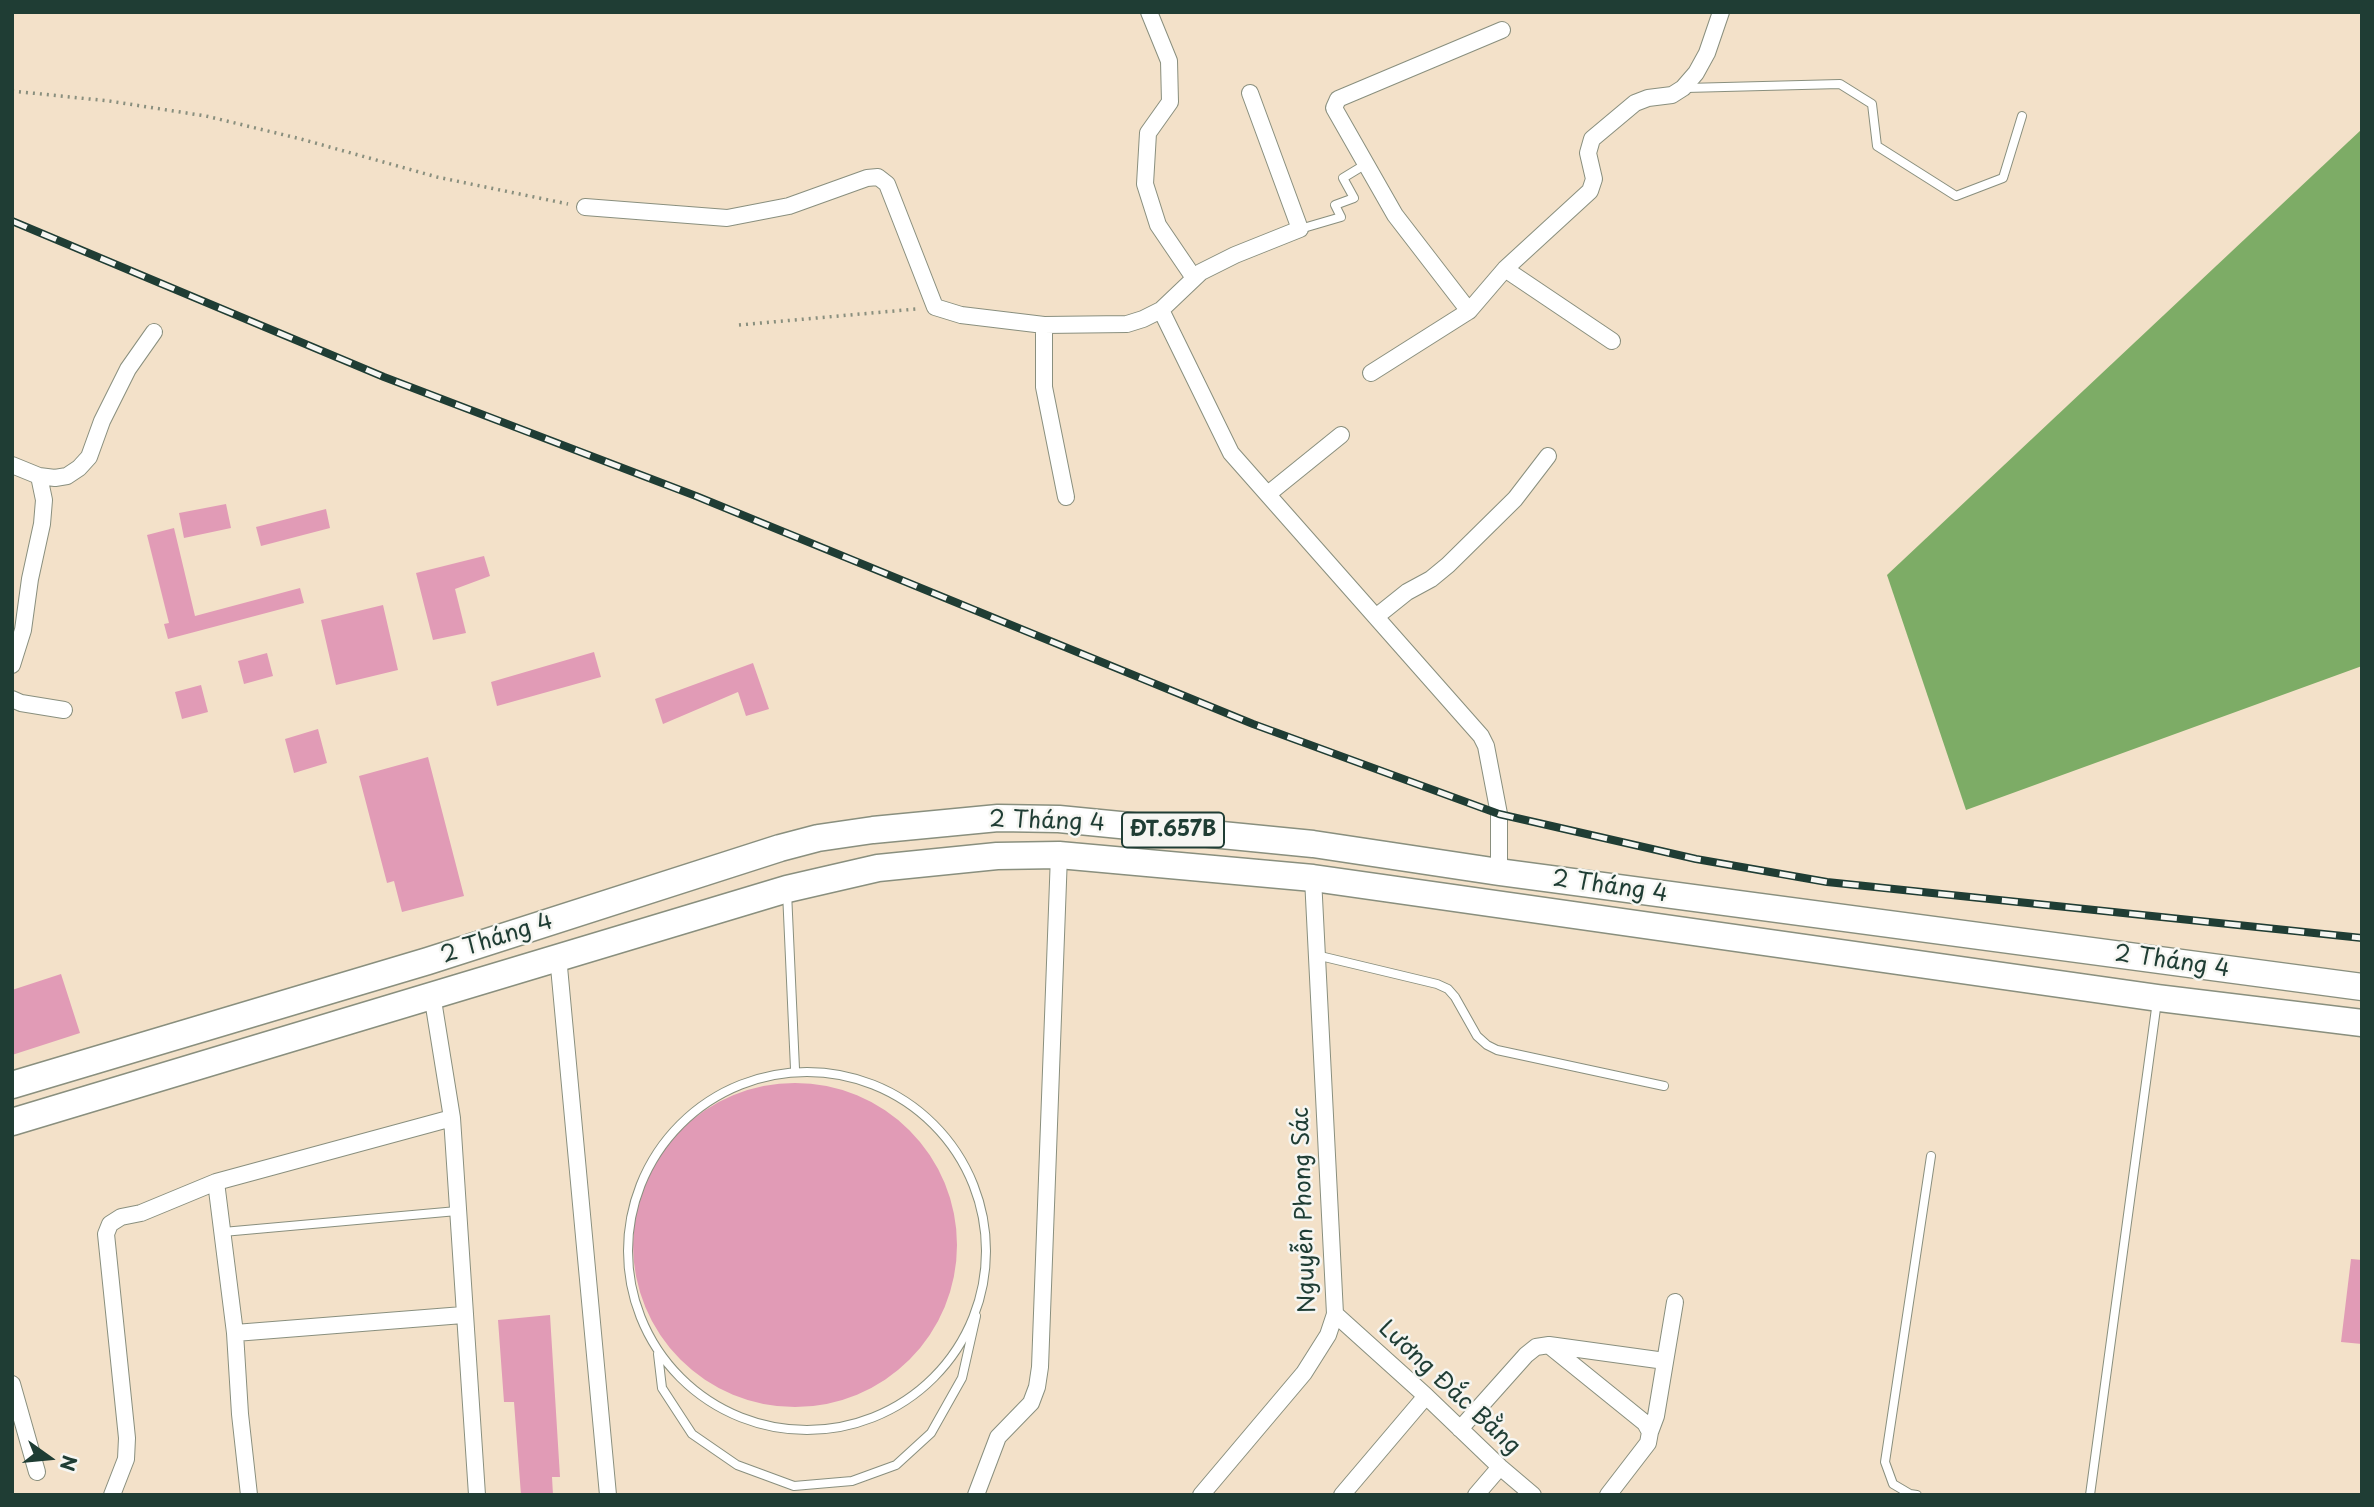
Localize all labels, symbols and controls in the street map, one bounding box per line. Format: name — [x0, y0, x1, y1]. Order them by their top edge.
street label: 2 Tháng 4 — [988, 806, 1106, 838]
road number: ĐT.657B — [1122, 812, 1224, 848]
street label: 2 Tháng 4 — [1551, 865, 1669, 909]
street label: 2 Tháng 4 — [438, 908, 556, 970]
street label: 2 Tháng 4 — [2113, 940, 2231, 984]
street label: Nguyễn Phong Sác — [1288, 1106, 1322, 1314]
street label: Lương Đắc Bằng — [1372, 1315, 1526, 1461]
north arrow — [14, 1423, 84, 1493]
text: N — [54, 1453, 85, 1474]

